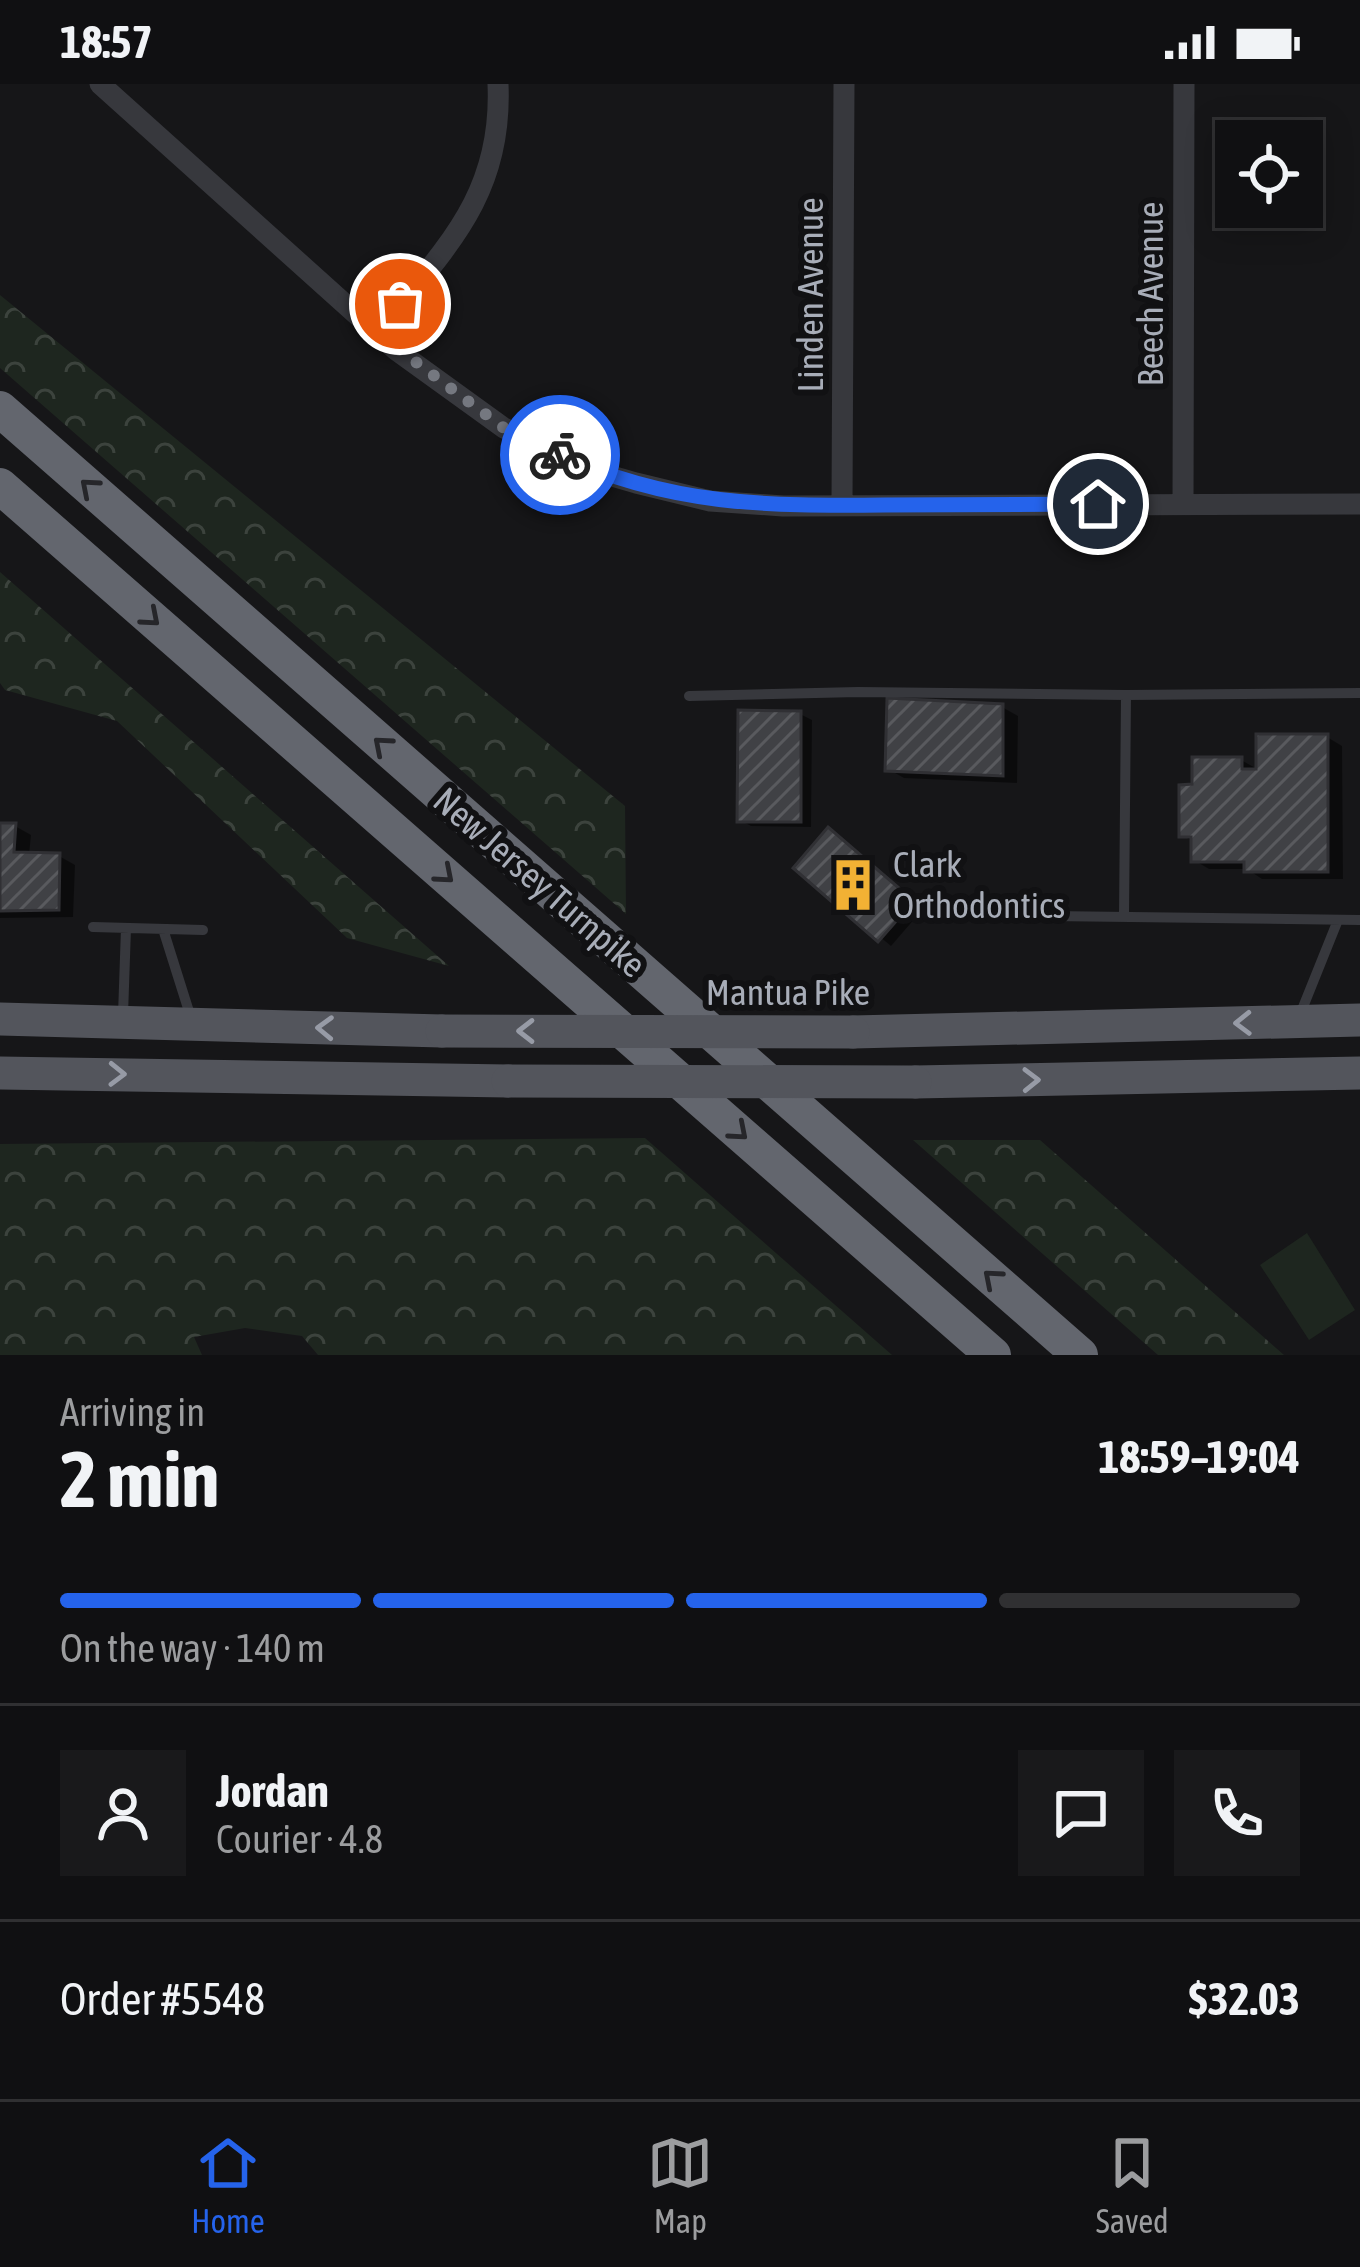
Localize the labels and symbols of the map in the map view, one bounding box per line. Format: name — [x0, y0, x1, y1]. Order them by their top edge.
street label: Linden Avenue — [789, 197, 831, 393]
street label: Beech Avenue — [1129, 202, 1171, 386]
pin — [349, 253, 451, 355]
courier — [500, 395, 620, 515]
pin — [1047, 453, 1149, 555]
one-way arrow — [81, 480, 103, 501]
one-way arrow — [138, 604, 159, 625]
one-way arrow — [374, 738, 396, 759]
street label: New Jersey Turnpike — [426, 779, 654, 985]
place label: Clark Orthodontics — [893, 843, 1065, 926]
building icon: Clark Orthodontics — [824, 856, 882, 914]
one-way arrow — [431, 861, 453, 882]
street label: Mantua Pike — [706, 971, 870, 1013]
one-way arrow — [1233, 1010, 1252, 1036]
one-way arrow — [315, 1015, 334, 1041]
one-way arrow — [516, 1018, 534, 1044]
one-way arrow — [108, 1061, 127, 1087]
one-way arrow — [1023, 1067, 1041, 1093]
one-way arrow — [725, 1118, 746, 1139]
one-way arrow — [984, 1271, 1006, 1292]

